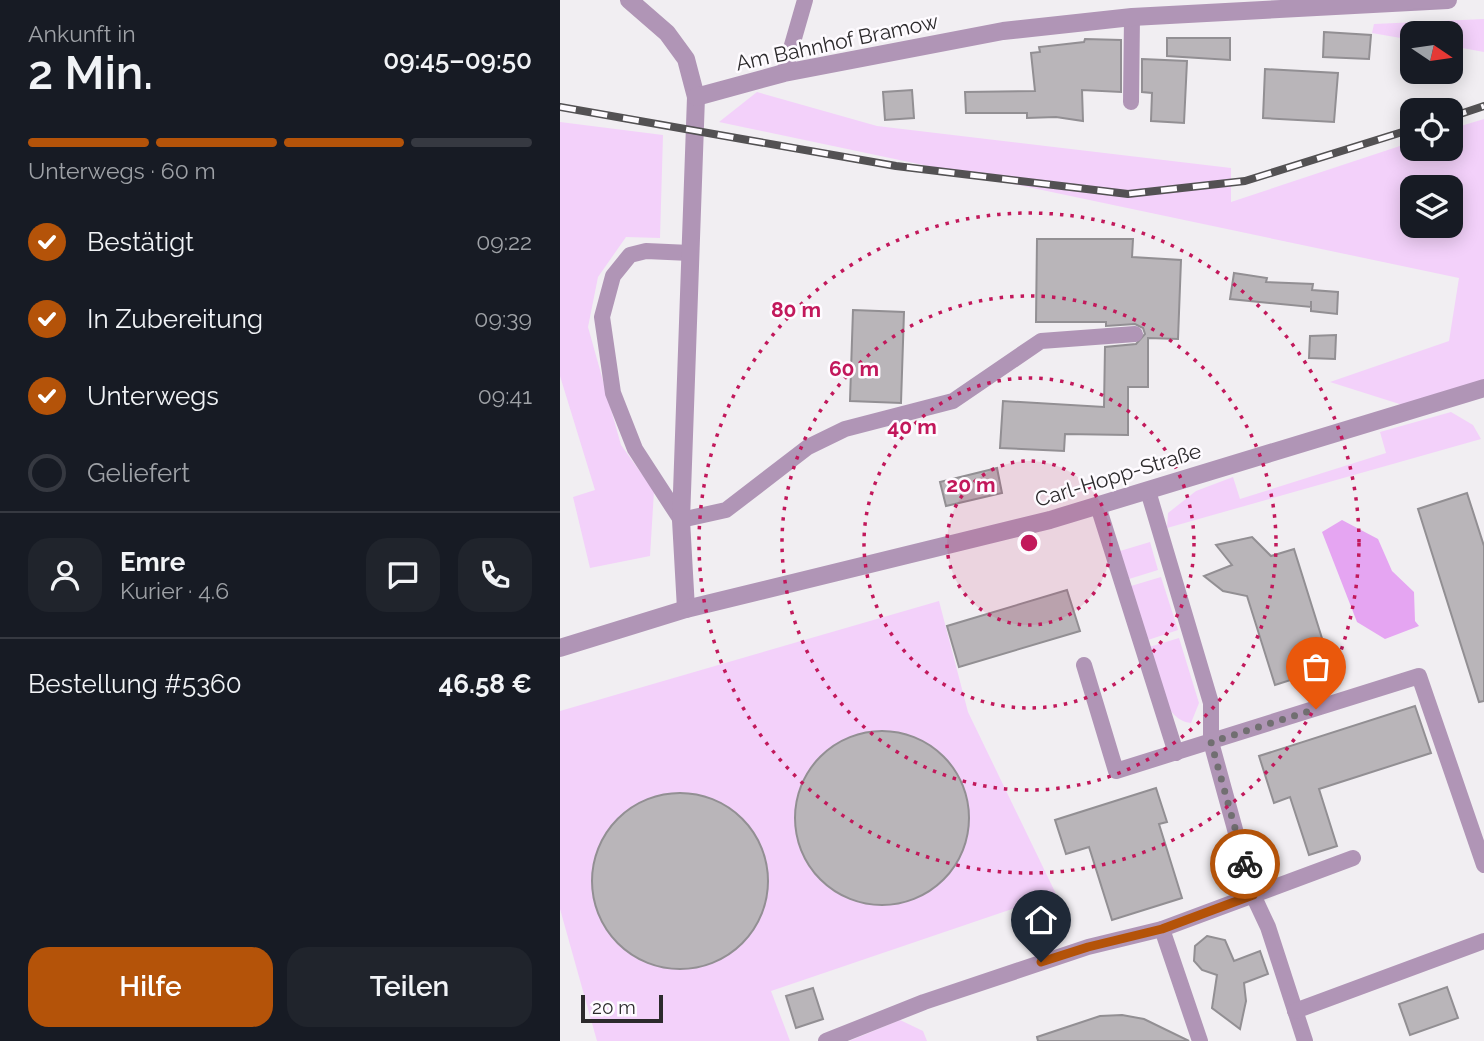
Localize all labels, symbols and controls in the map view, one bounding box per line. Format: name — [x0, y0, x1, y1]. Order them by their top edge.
street label: Am Bahnhof Bramow — [733, 8, 941, 76]
text: Ankunft in — [28, 20, 136, 47]
north arrow — [1400, 21, 1463, 84]
map controls — [1400, 21, 1463, 238]
text: 09:45–09:50 — [383, 45, 532, 75]
text: 2 Min. — [28, 46, 153, 100]
button: locate — [1400, 98, 1463, 161]
text: Unterwegs · 60 m — [28, 157, 216, 184]
button: layers — [1400, 175, 1463, 238]
icon: check — [28, 223, 66, 261]
text: Bestätigt — [87, 227, 194, 257]
text: 09:22 — [476, 228, 532, 255]
text: 80 m — [771, 297, 821, 322]
icon: check — [28, 300, 66, 338]
text: In Zubereitung — [87, 304, 263, 334]
text: 09:39 — [474, 305, 532, 332]
text: 60 m — [829, 356, 879, 381]
icon: check — [28, 377, 66, 415]
text: Unterwegs — [87, 381, 219, 411]
text: 09:41 — [478, 382, 532, 409]
text: 40 m — [887, 414, 937, 439]
street label: Carl-Hopp-Straße — [1032, 438, 1204, 512]
text: Geliefert — [87, 458, 190, 488]
text: 20 m — [946, 472, 996, 497]
centre of rings — [1017, 531, 1041, 555]
button: person — [28, 538, 102, 612]
button: chat — [366, 538, 440, 612]
button: phone — [458, 538, 532, 612]
text: Emre — [120, 547, 185, 577]
text: Kurier · 4.6 — [120, 577, 229, 604]
pin — [1286, 637, 1346, 709]
icon: bag — [1297, 648, 1335, 686]
text: Bestellung #5360 — [28, 669, 242, 699]
text: 46.58 € — [438, 669, 532, 699]
courier — [1210, 829, 1280, 899]
icon: bike — [1226, 845, 1264, 883]
pin — [1011, 890, 1071, 962]
icon: home — [1022, 901, 1060, 939]
button: Hilfe — [28, 947, 273, 1027]
button: Teilen — [287, 947, 532, 1027]
scale bar — [581, 992, 663, 1024]
text: 20 m — [592, 996, 636, 1018]

